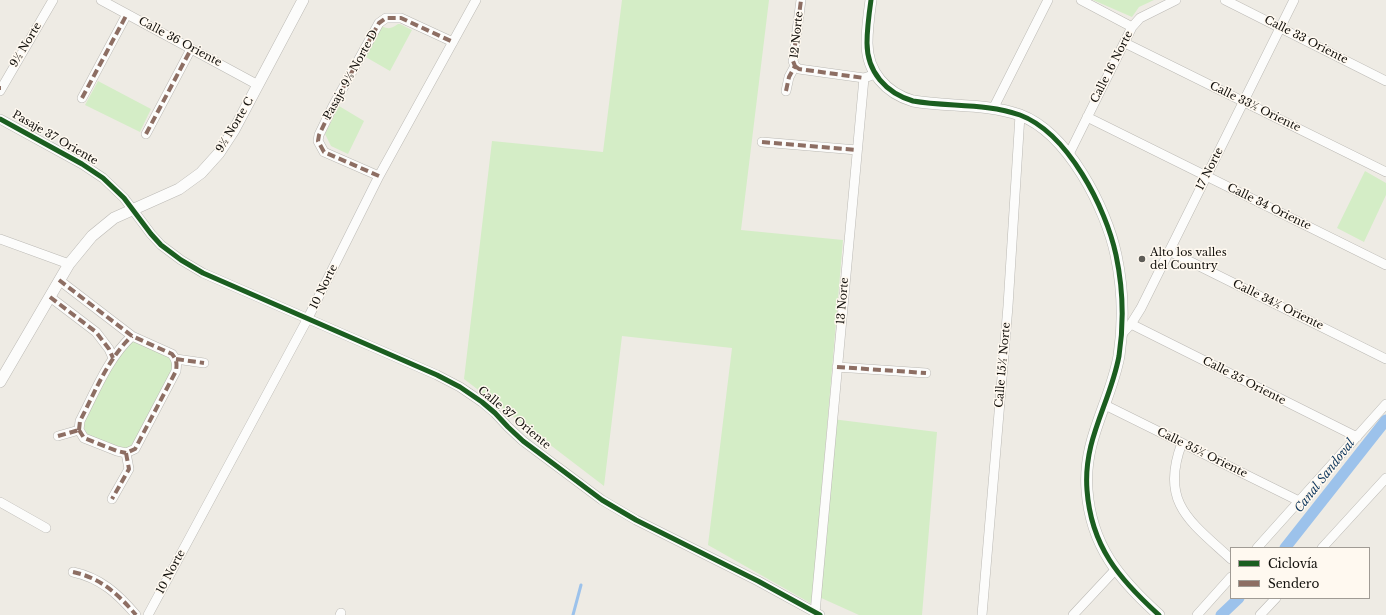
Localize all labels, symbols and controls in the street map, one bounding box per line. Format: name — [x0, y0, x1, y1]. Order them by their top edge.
street label: 12 Norte — [788, 11, 806, 59]
street label: Calle 33 Oriente — [1262, 13, 1350, 67]
street label: Calle 36 Oriente — [136, 15, 224, 69]
street label: 9½ Norte — [7, 20, 45, 70]
street label: Pasaje 9½ Norte D — [321, 28, 381, 122]
street label: Calle 16 Norte — [1088, 29, 1136, 105]
street label: Calle 33½ Oriente — [1207, 79, 1303, 135]
street label: 9½ Norte C — [213, 95, 257, 155]
street label: Pasaje 37 Oriente — [10, 108, 100, 168]
street label: 17 Norte — [1194, 145, 1226, 193]
street label: Calle 34 Oriente — [1225, 181, 1313, 233]
place label: Alto los valles del Country — [1150, 246, 1227, 272]
marker: Alto los valles del Country — [1137, 254, 1147, 264]
street label: 10 Norte — [307, 262, 341, 312]
street label: 13 Norte — [834, 277, 852, 325]
street label: Calle 34½ Oriente — [1231, 277, 1325, 333]
street label: Calle 15½ Norte — [993, 322, 1013, 408]
street label: Calle 35 Oriente — [1200, 354, 1288, 408]
street label: Calle 37 Oriente — [475, 384, 553, 452]
street label: Calle 35½ Oriente — [1155, 425, 1249, 481]
water label: Canal Sandoval — [1292, 436, 1358, 516]
legend — [1230, 547, 1370, 599]
street label: 10 Norte — [154, 548, 188, 596]
text: Ciclovía — [1268, 556, 1318, 571]
text: Sendero — [1268, 576, 1319, 591]

